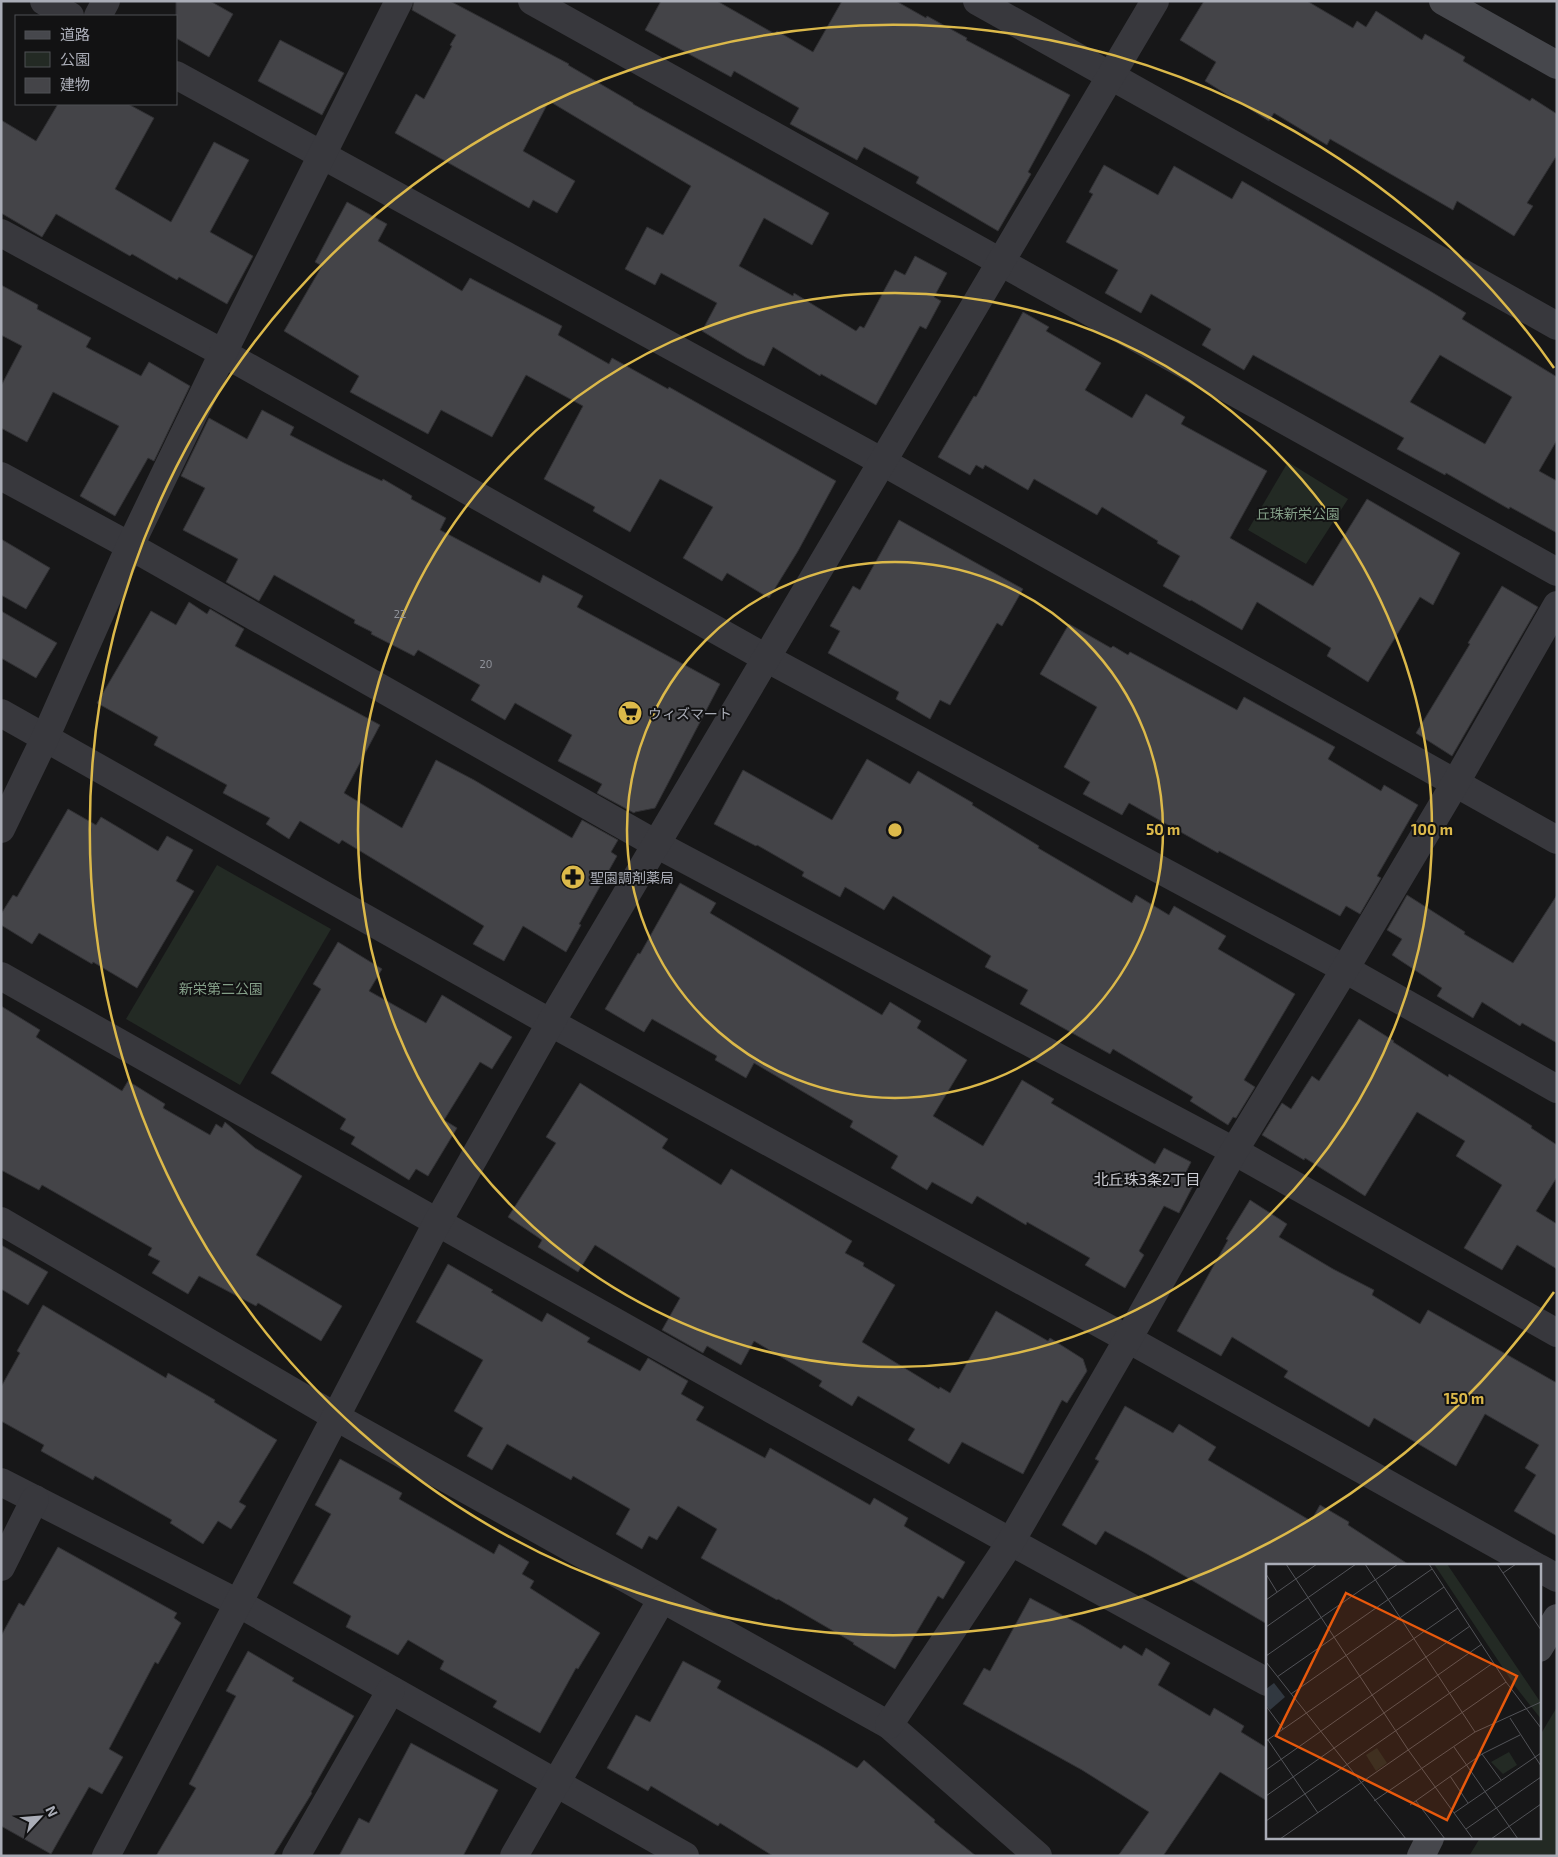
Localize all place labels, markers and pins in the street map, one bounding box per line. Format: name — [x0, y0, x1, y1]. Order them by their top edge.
supermarket icon: ウィズマート — [617, 700, 643, 726]
place label: ウィズマート — [648, 705, 732, 722]
centre of rings — [886, 821, 904, 839]
pharmacy icon: 聖園調剤薬局 — [560, 864, 586, 890]
place label: 聖園調剤薬局 — [590, 869, 674, 886]

